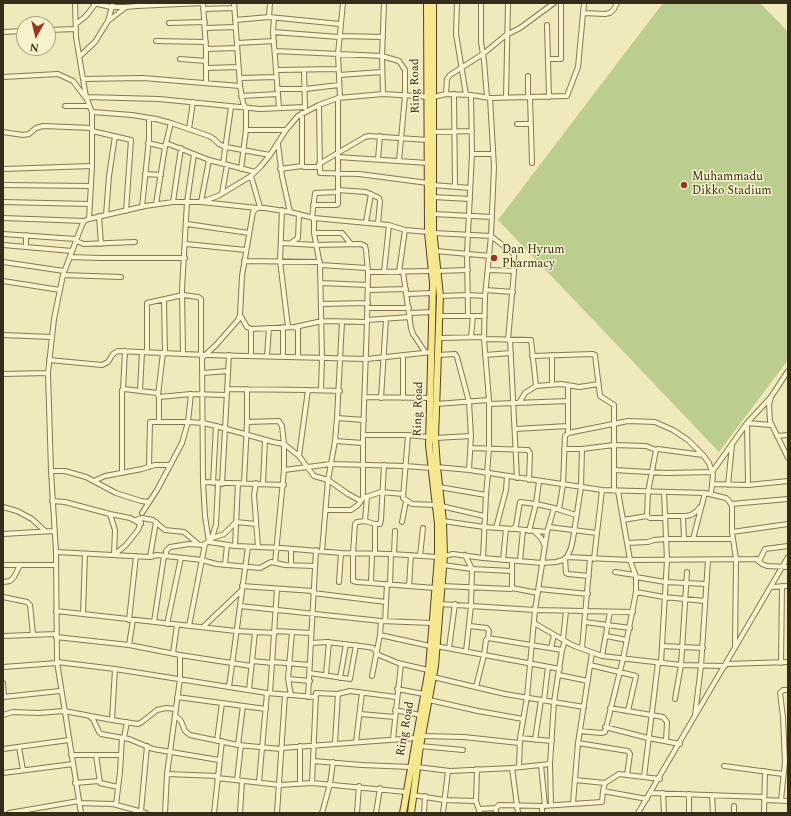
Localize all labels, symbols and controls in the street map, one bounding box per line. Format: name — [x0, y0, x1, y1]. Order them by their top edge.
north arrow — [16, 16, 56, 56]
text: N — [29, 38, 40, 56]
street label: Ring Road — [408, 58, 424, 114]
place label: Muhammadu Dikko Stadium — [692, 171, 772, 199]
marker: Muhammadu Dikko Stadium — [679, 180, 689, 190]
place label: Dan Hyrum Pharmacy — [502, 244, 564, 272]
marker: Dan Hyrum Pharmacy — [489, 253, 499, 263]
street label: Ring Road — [411, 381, 427, 437]
street label: Ring Road — [394, 701, 418, 757]

